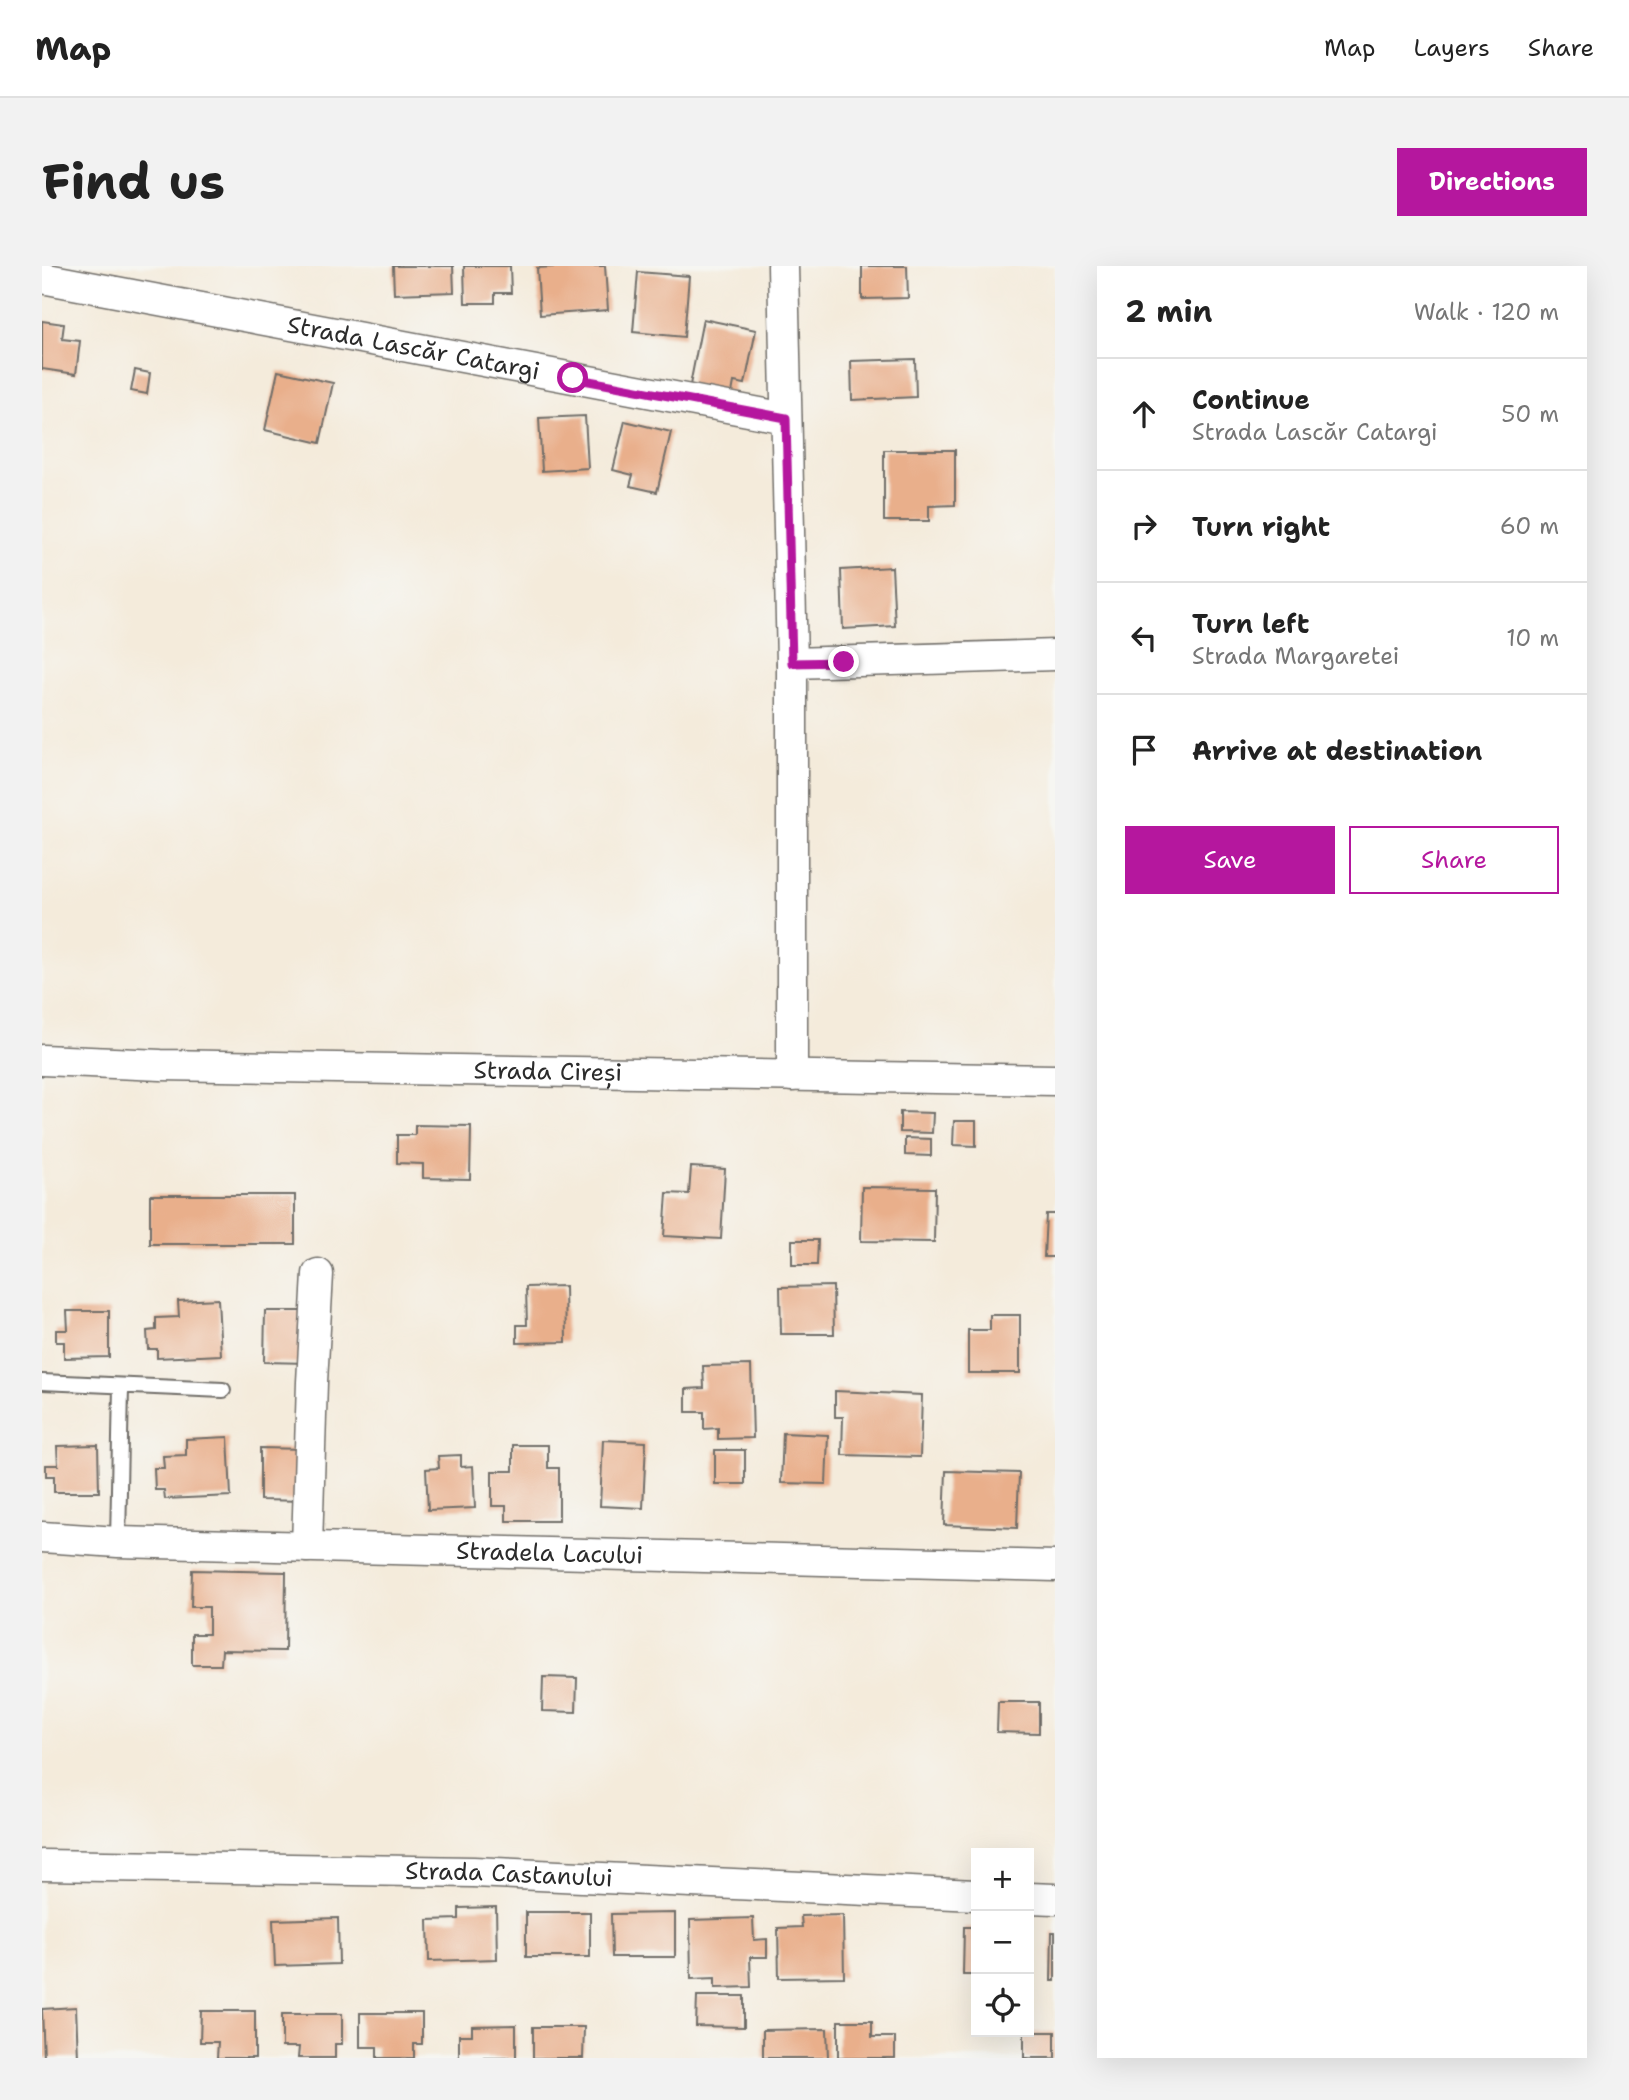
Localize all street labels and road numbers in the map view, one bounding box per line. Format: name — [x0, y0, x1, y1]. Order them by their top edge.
street label: Strada Lascăr Catargi — [285, 308, 542, 387]
street label: Strada Cireși — [473, 1054, 622, 1089]
street label: Stradela Lacului — [456, 1535, 644, 1571]
street label: Strada Castanului — [405, 1855, 613, 1894]

